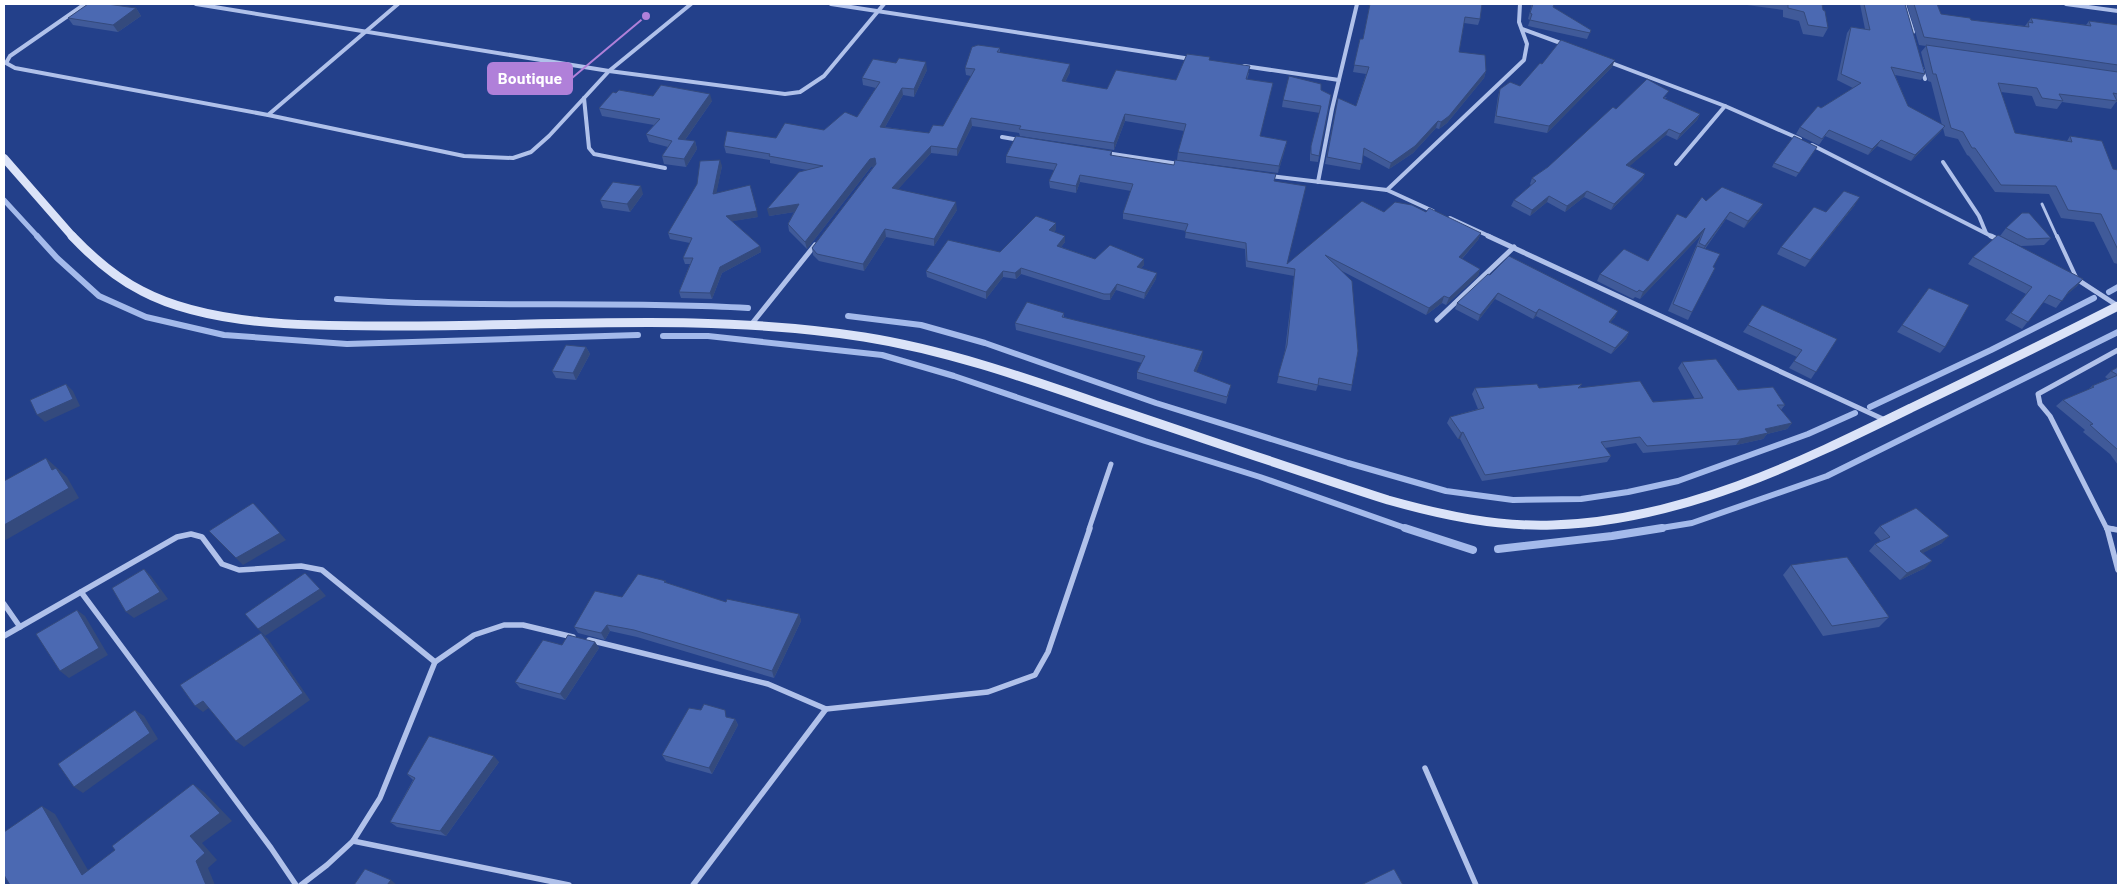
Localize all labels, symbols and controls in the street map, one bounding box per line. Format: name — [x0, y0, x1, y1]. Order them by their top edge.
callout: Boutique — [488, 63, 572, 94]
text: Boutique — [498, 68, 562, 87]

